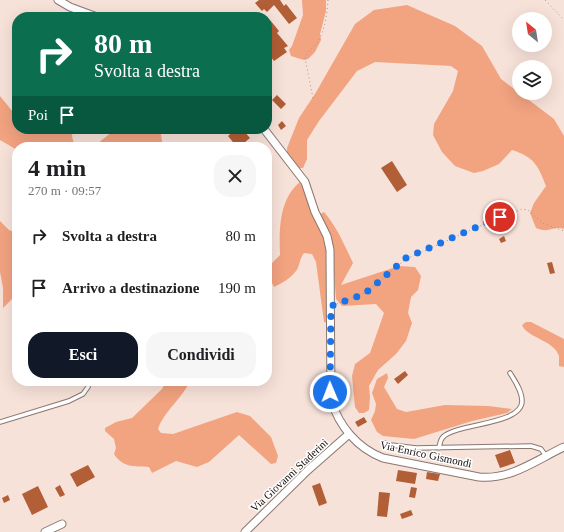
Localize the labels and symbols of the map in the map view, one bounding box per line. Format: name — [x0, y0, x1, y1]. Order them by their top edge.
north arrow — [512, 12, 552, 52]
pin — [483, 200, 517, 234]
position arrow — [309, 371, 351, 413]
street label: Via Giovanni Staderini — [248, 436, 330, 514]
street label: Via Enrico Gismondi — [379, 438, 473, 470]

